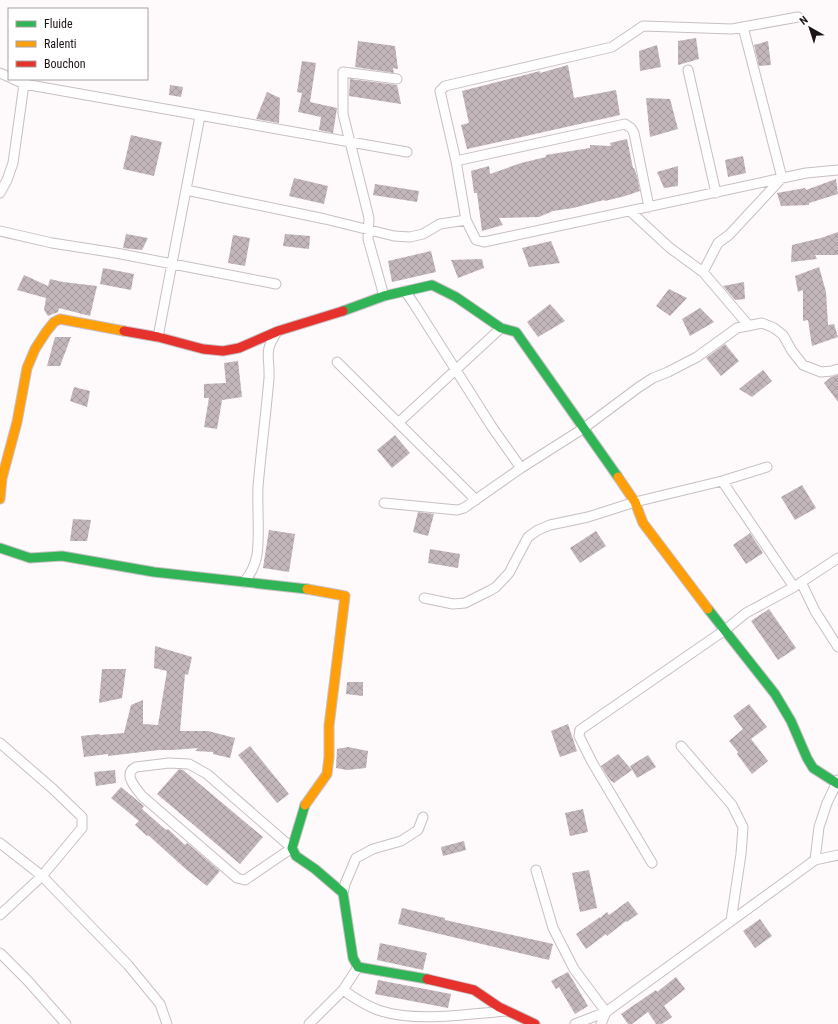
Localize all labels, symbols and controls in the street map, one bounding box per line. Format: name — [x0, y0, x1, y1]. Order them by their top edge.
legend — [8, 8, 148, 80]
north arrow — [790, 8, 830, 48]
text: N — [797, 13, 811, 28]
text: Fluide — [44, 17, 73, 31]
text: Ralenti — [44, 37, 77, 51]
text: Bouchon — [44, 57, 86, 71]

